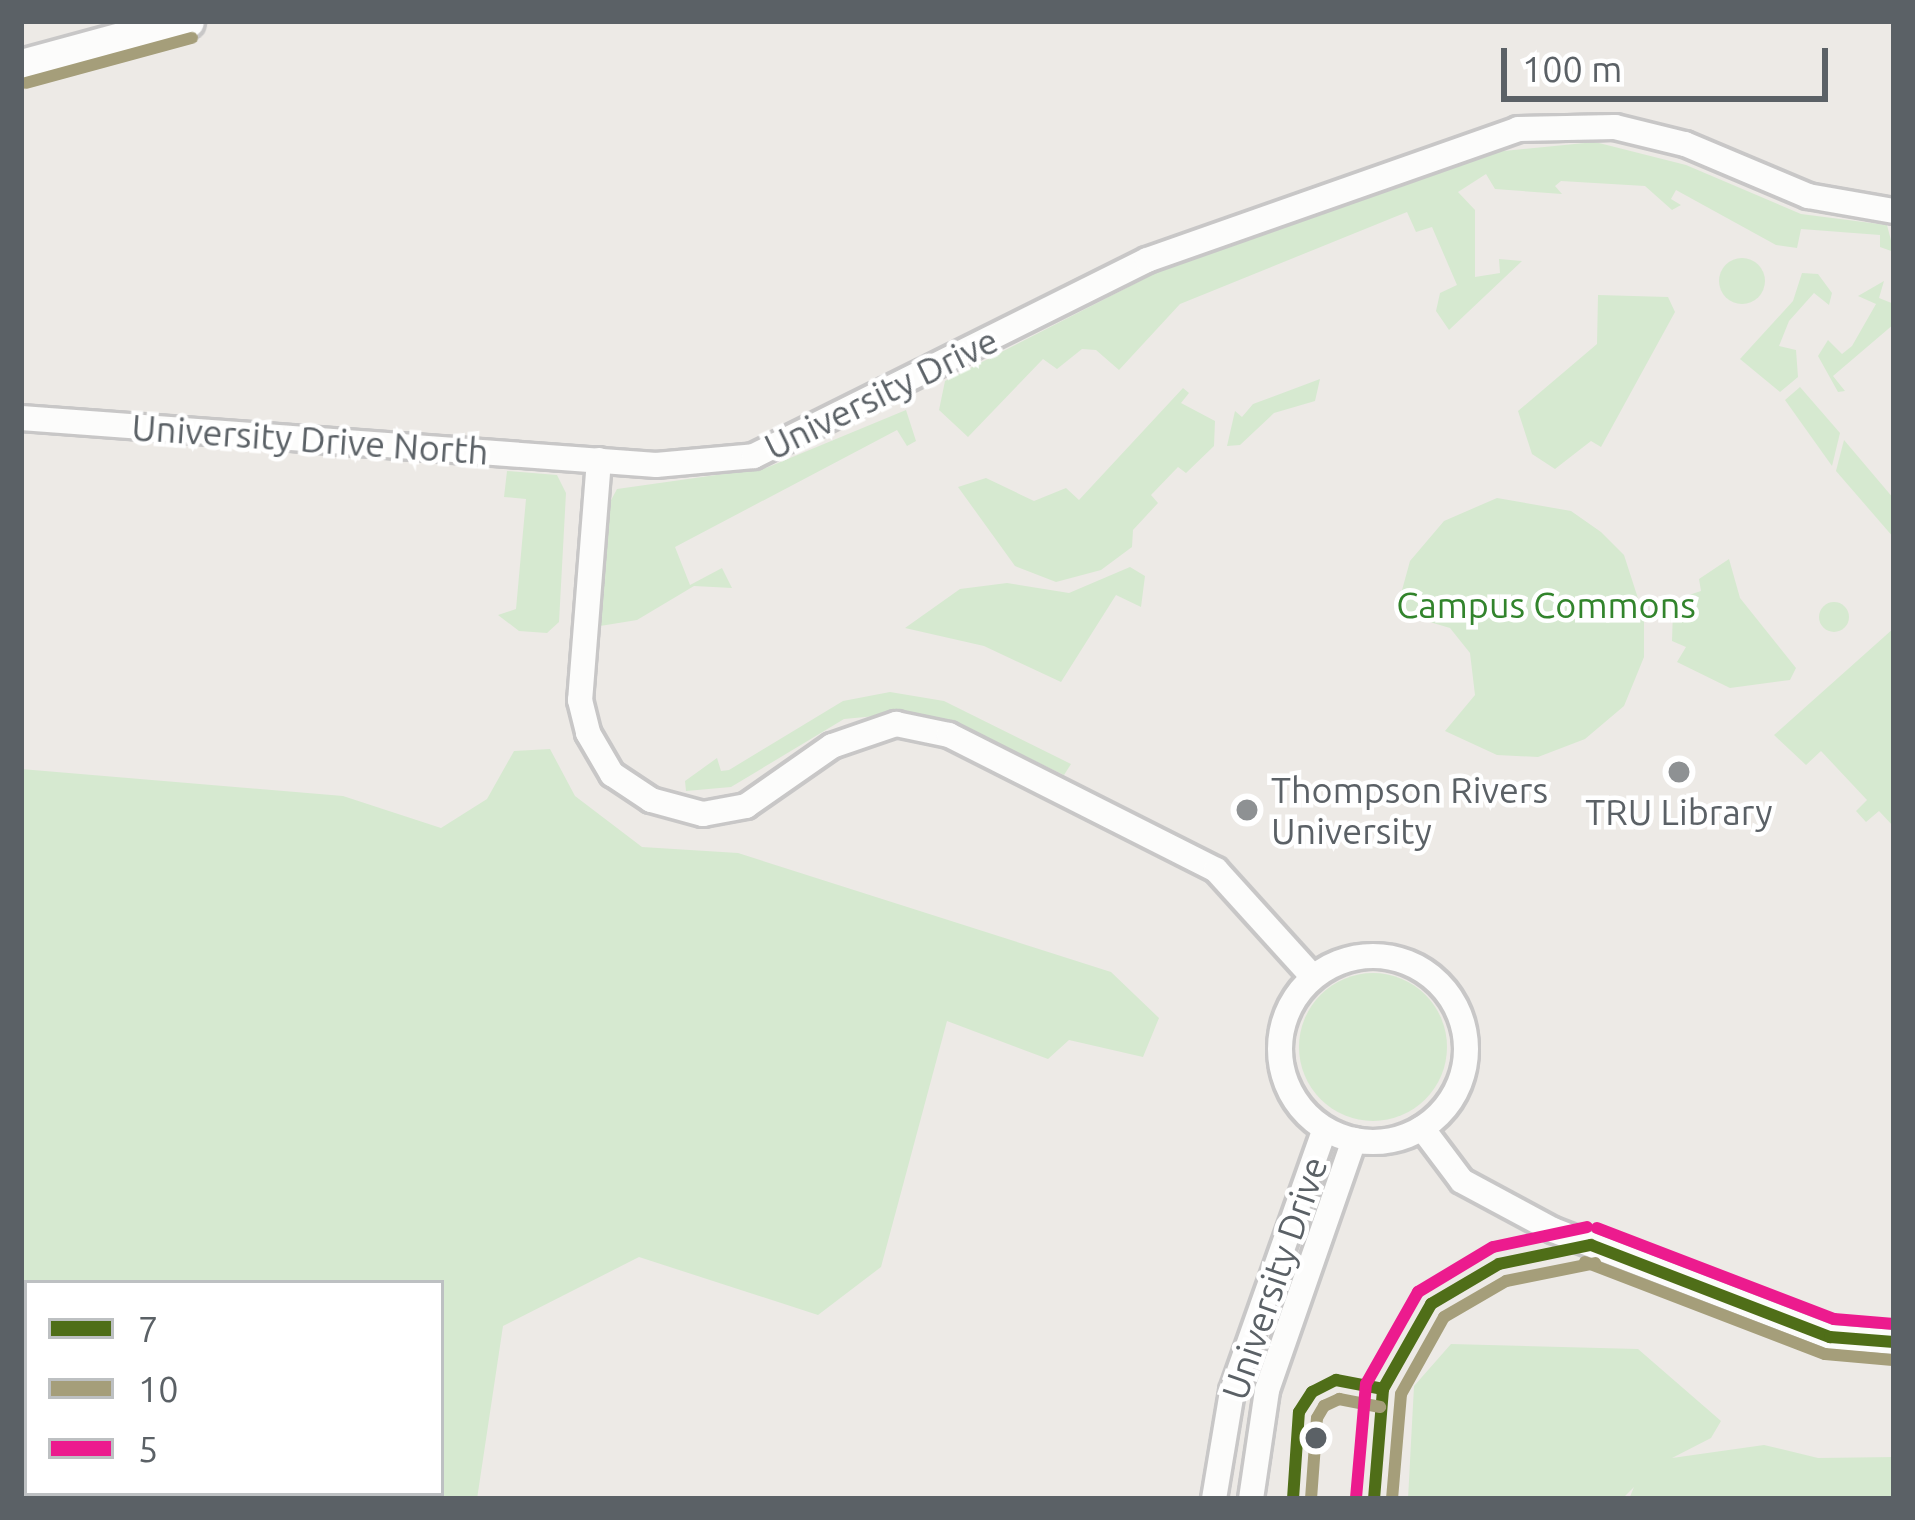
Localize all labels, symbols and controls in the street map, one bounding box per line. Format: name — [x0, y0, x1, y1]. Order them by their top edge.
scale bar — [1507, 24, 1834, 98]
text: 100 m — [1522, 48, 1622, 89]
street label: University Drive — [757, 318, 1005, 468]
street label: University Drive North — [130, 405, 490, 473]
park label: Campus Commons — [1396, 583, 1696, 627]
marker: TRU Library — [1666, 759, 1692, 785]
place label: Thompson Rivers University — [1271, 767, 1548, 852]
place label: TRU Library — [1585, 790, 1773, 834]
marker: Thompson Rivers University — [1234, 797, 1260, 823]
street label: University Drive — [1212, 1151, 1336, 1405]
legend — [24, 1280, 444, 1496]
text: 7 — [138, 1308, 158, 1349]
text: 10 — [138, 1368, 179, 1409]
unlabelled marker — [1305, 1427, 1327, 1449]
text: 5 — [138, 1428, 158, 1469]

